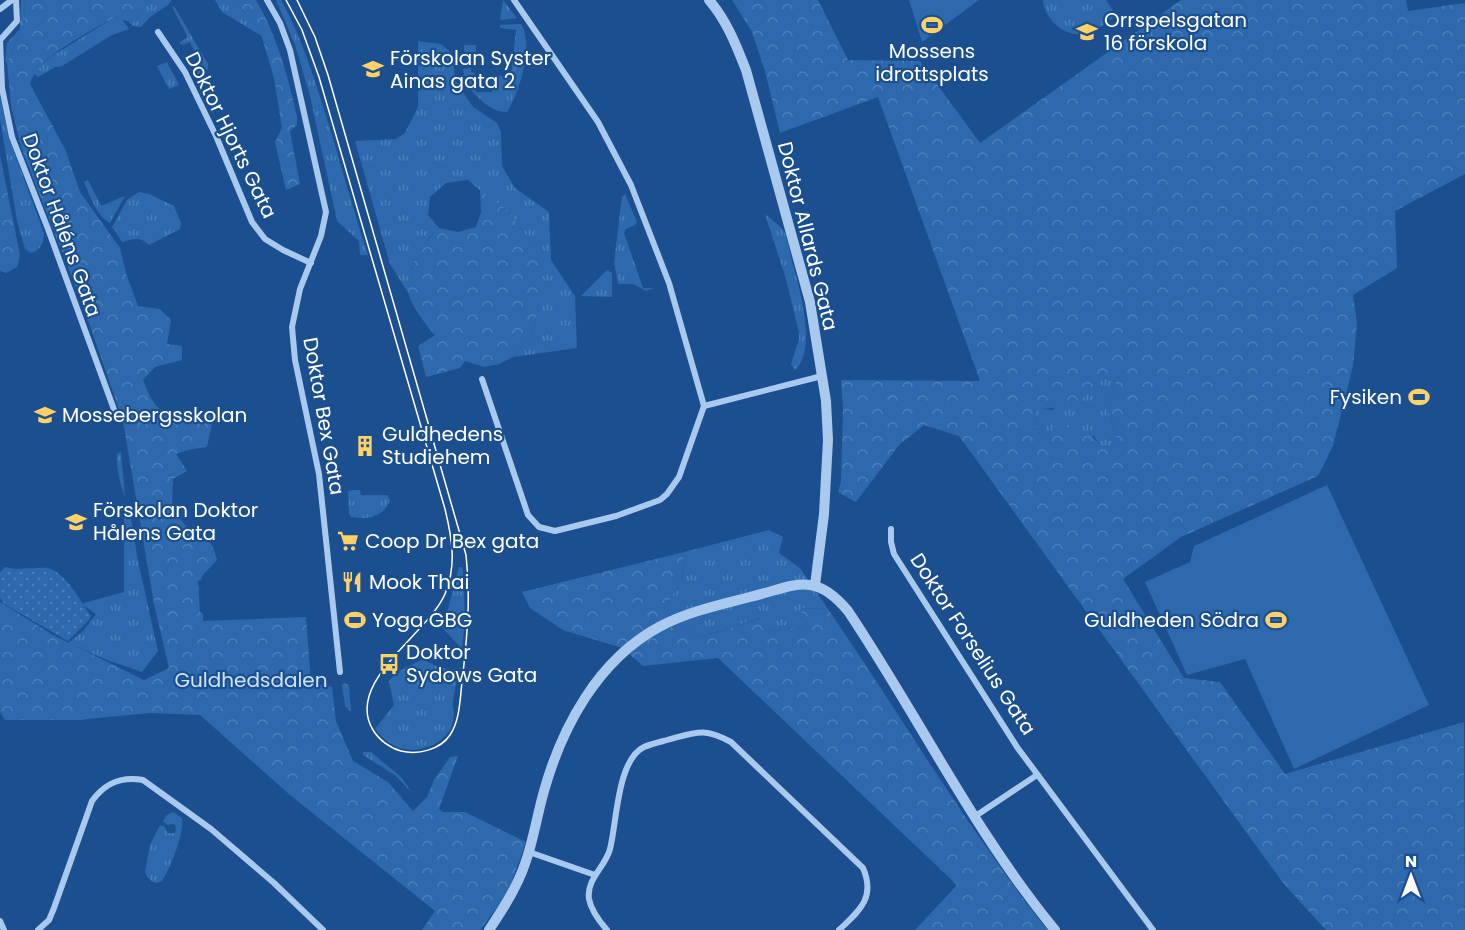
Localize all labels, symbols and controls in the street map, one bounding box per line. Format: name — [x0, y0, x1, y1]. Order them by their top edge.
place label: Orrspelsgatan 16 förskola — [1104, 6, 1247, 57]
sports icon: Mossens idrottsplats — [920, 13, 944, 37]
school or university icon: Orrspelsgatan 16 förskola — [1075, 20, 1099, 44]
place label: Mossens idrottsplats — [875, 37, 989, 88]
place label: Förskolan Syster Ainas gata 2 — [390, 44, 551, 95]
street label: Doktor Hjorts Gata — [178, 47, 284, 223]
school or university icon: Förskolan Syster Ainas gata 2 — [361, 57, 385, 81]
street label: Doktor Håléns Gata — [16, 129, 108, 321]
street label: Doktor Allards Gata — [771, 139, 845, 333]
street label: Doktor Bex Gata — [296, 335, 352, 497]
place label: Fysiken — [1330, 383, 1402, 411]
sports icon: Fysiken — [1407, 385, 1431, 409]
place label: Mossebergsskolan — [62, 401, 247, 429]
school or university icon: Mossebergsskolan — [33, 403, 57, 427]
place label: Guldhedens Studiehem — [382, 420, 503, 471]
building icon: Guldhedens Studiehem — [353, 434, 377, 458]
place label: Förskolan Doktor Hålens Gata — [93, 496, 258, 547]
school or university icon: Förskolan Doktor Hålens Gata — [64, 510, 88, 534]
place label: Coop Dr Bex gata — [365, 527, 539, 555]
supermarket icon: Coop Dr Bex gata — [336, 529, 360, 553]
street label: Doktor Forselius Gata — [904, 548, 1042, 740]
place label: Mook Thai — [369, 568, 470, 596]
restaurant icon: Mook Thai — [340, 570, 364, 594]
place label: Yoga GBG — [372, 606, 472, 634]
place label: Guldheden Södra — [1084, 606, 1259, 634]
sports icon: Yoga GBG — [343, 608, 367, 632]
sports icon: Guldheden Södra — [1264, 608, 1288, 632]
place label: Doktor Sydows Gata — [406, 638, 537, 689]
bus stop icon: Doktor Sydows Gata — [377, 652, 401, 676]
park label: Guldhedsdalen — [174, 666, 328, 694]
north arrow — [1381, 846, 1441, 906]
text: N — [1405, 850, 1417, 873]

